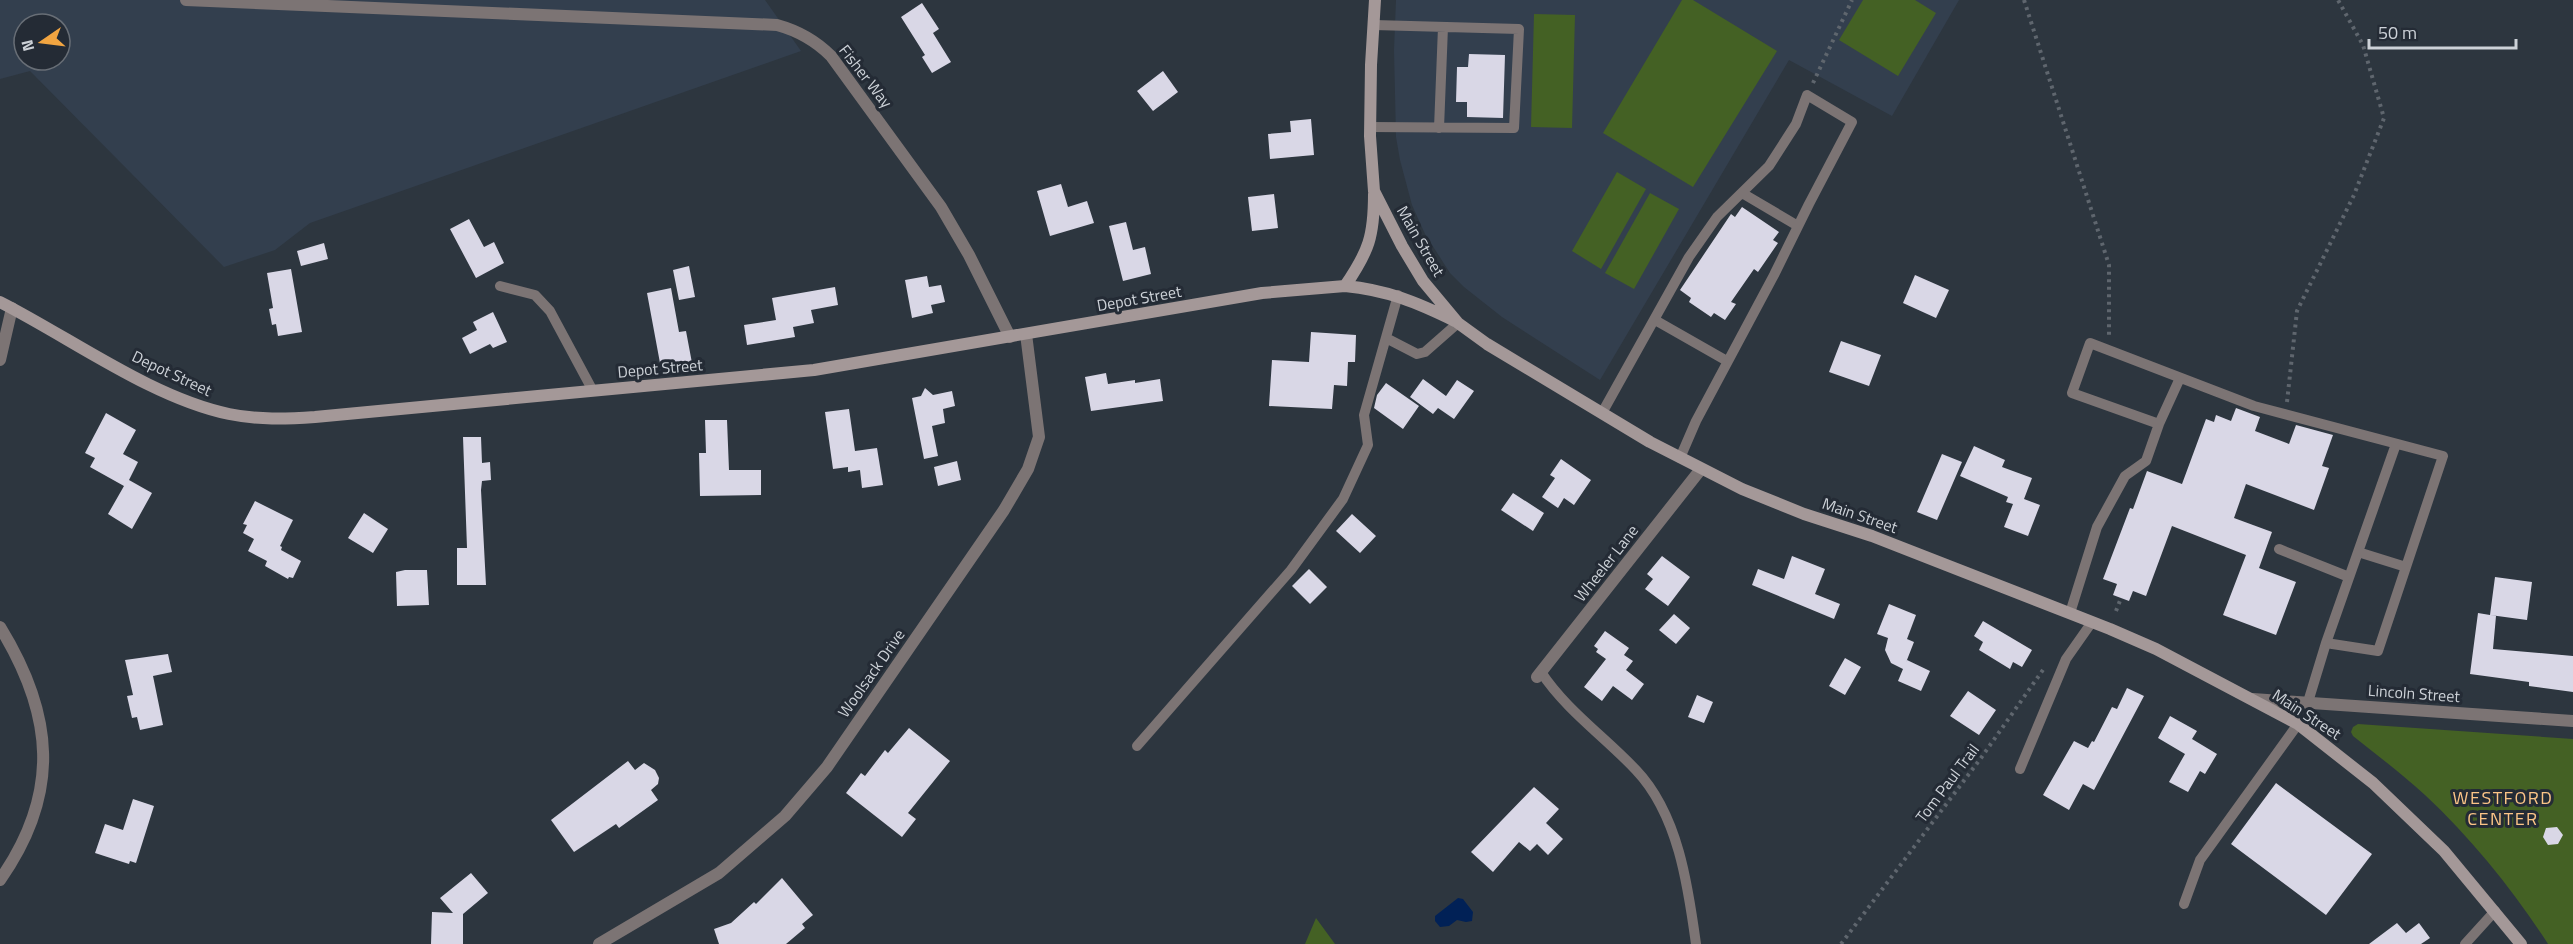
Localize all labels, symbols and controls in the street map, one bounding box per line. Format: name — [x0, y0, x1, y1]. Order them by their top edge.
north arrow — [12, 12, 72, 72]
scale bar — [2369, 12, 2516, 50]
text: 50 m — [2378, 19, 2417, 46]
text: N — [14, 37, 40, 54]
street label: Fisher Way — [834, 39, 899, 113]
street label: Main Street — [1391, 201, 1451, 281]
street label: Depot Street — [1095, 279, 1184, 317]
street label: Depot Street — [128, 344, 216, 402]
street label: Depot Street — [616, 352, 704, 384]
street label: Main Street — [1819, 491, 1901, 539]
street label: Wheeler Lane — [1568, 519, 1644, 607]
street label: Woolsack Drive — [832, 624, 910, 722]
street label: Lincoln Street — [2367, 678, 2461, 708]
street label: Main Street — [2268, 683, 2347, 746]
street label: Tom Paul Trail — [1909, 739, 1985, 827]
district label: WESTFORD CENTER — [2453, 784, 2553, 832]

